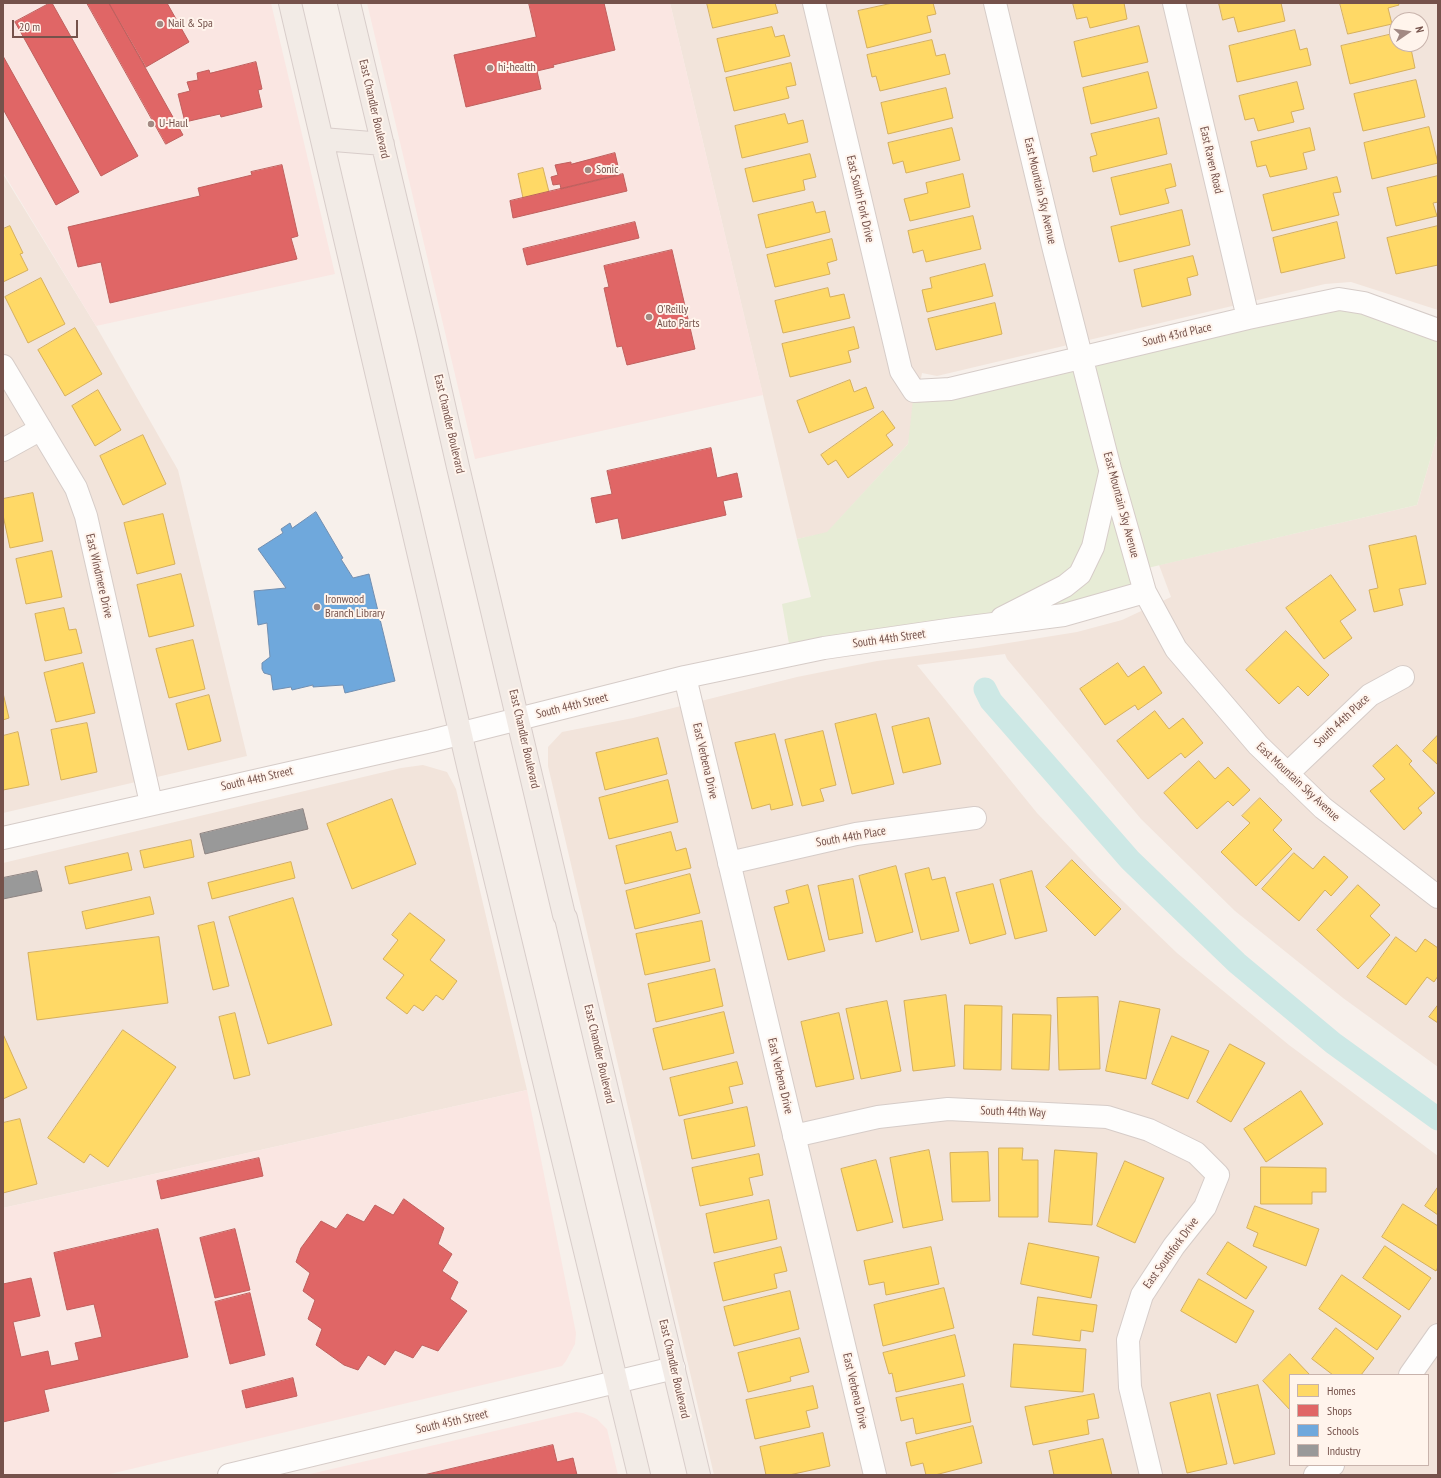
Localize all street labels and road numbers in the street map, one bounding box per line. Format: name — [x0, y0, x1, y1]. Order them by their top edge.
street label: East Chandler Boulevard — [356, 58, 392, 160]
street label: East Raven Road — [1196, 125, 1226, 195]
street label: East Mountain Sky Avenue — [1021, 136, 1059, 246]
street label: East South Fork Drive — [843, 154, 877, 244]
street label: South 43rd Place — [1141, 320, 1213, 350]
street label: East Chandler Boulevard — [431, 373, 467, 475]
street label: East Mountain Sky Avenue — [1100, 451, 1142, 559]
street label: East Windmere Drive — [82, 532, 116, 620]
street label: South 44th Street — [852, 627, 926, 651]
street label: East Chandler Boulevard — [506, 688, 542, 790]
street label: South 44th Street — [535, 690, 609, 722]
street label: South 44th Place — [1311, 692, 1373, 750]
street label: East Verbena Drive — [689, 722, 721, 800]
street label: East Mountain Sky Avenue — [1253, 740, 1343, 824]
street label: South 44th Street — [220, 764, 294, 794]
street label: South 44th Place — [815, 824, 887, 850]
street label: East Chandler Boulevard — [581, 1003, 617, 1105]
street label: East Verbena Drive — [764, 1037, 796, 1115]
street label: South 44th Way — [980, 1104, 1046, 1120]
street label: East Southfork Drive — [1140, 1215, 1202, 1291]
street label: East Chandler Boulevard — [656, 1318, 692, 1420]
street label: East Verbena Drive — [839, 1352, 871, 1430]
street label: South 45th Street — [415, 1407, 489, 1437]

